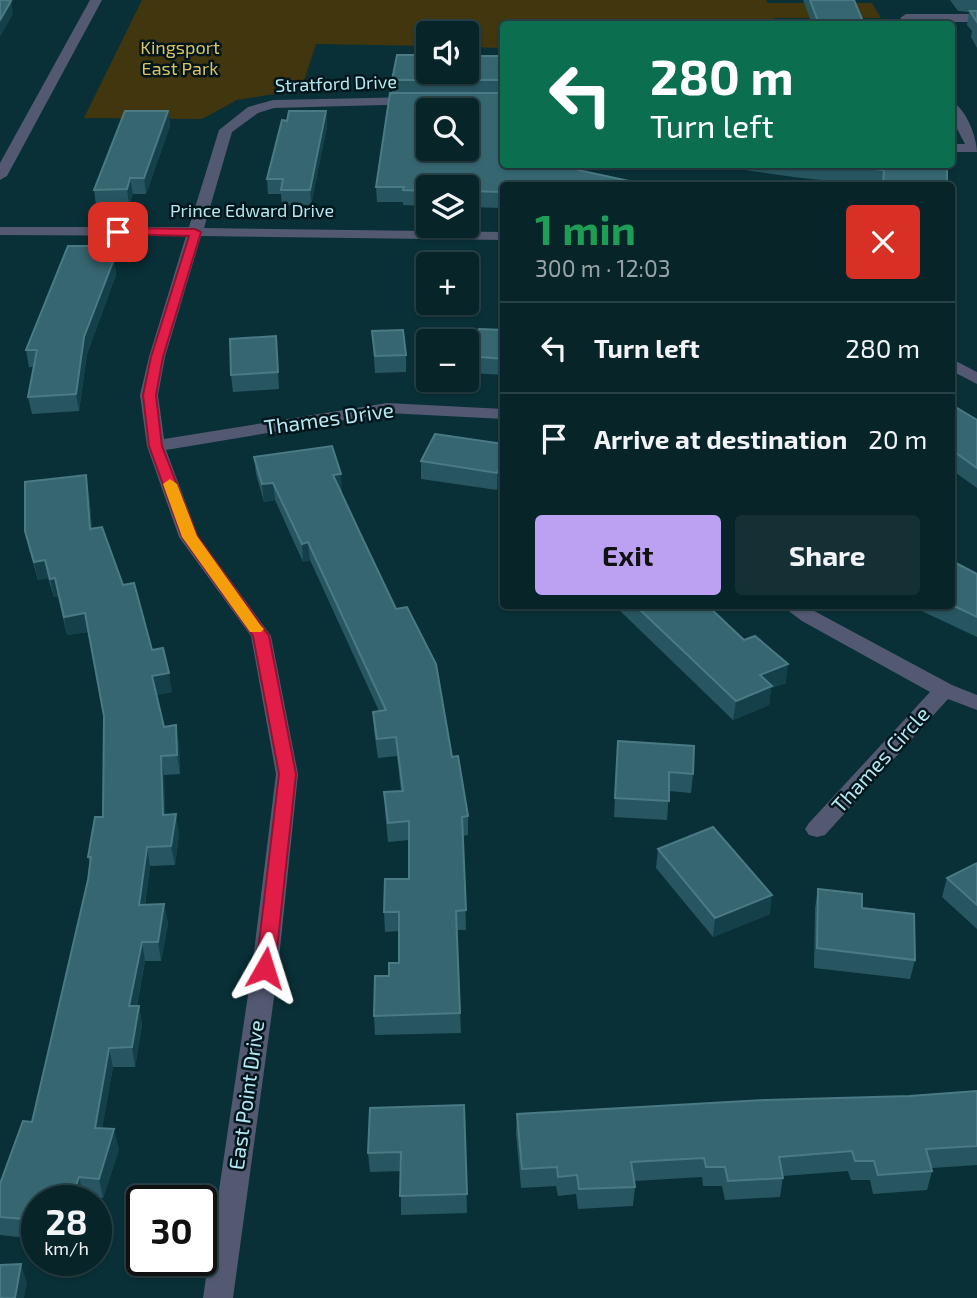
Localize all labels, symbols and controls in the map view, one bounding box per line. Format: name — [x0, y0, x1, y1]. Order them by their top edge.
map controls — [416, 21, 479, 392]
button: sound — [416, 21, 479, 84]
park label: Kingsport East Park — [140, 36, 220, 79]
text: 280 m — [650, 46, 794, 105]
icon: left — [535, 49, 626, 140]
street label: Stratford Drive — [275, 70, 397, 96]
button: search — [416, 98, 479, 161]
text: Turn left — [650, 106, 774, 144]
button: layers — [416, 175, 479, 238]
street label: Prince Edward Drive — [170, 199, 334, 221]
pin — [88, 202, 148, 262]
text: 1 min — [535, 203, 636, 253]
button: close — [846, 205, 920, 279]
icon: arrive — [99, 213, 137, 251]
button: + — [416, 252, 479, 315]
text: 300 m · 12:03 — [535, 254, 671, 282]
button: − — [416, 329, 479, 392]
icon: left — [535, 329, 573, 367]
text: Turn left — [594, 332, 700, 363]
text: 280 m — [845, 332, 920, 363]
street label: Thames Drive — [262, 396, 395, 439]
icon: arrive — [535, 420, 573, 458]
text: Arrive at destination — [594, 423, 847, 454]
text: 20 m — [868, 423, 927, 454]
button: Exit — [535, 515, 721, 595]
button: Share — [735, 515, 920, 595]
street label: Thames Circle — [826, 701, 934, 817]
position arrow — [228, 931, 302, 1005]
street label: East Point Drive — [223, 1018, 268, 1171]
speed limit sign: 30 — [126, 1185, 217, 1276]
text: 28 — [45, 1200, 88, 1242]
text: km/h — [44, 1237, 89, 1259]

